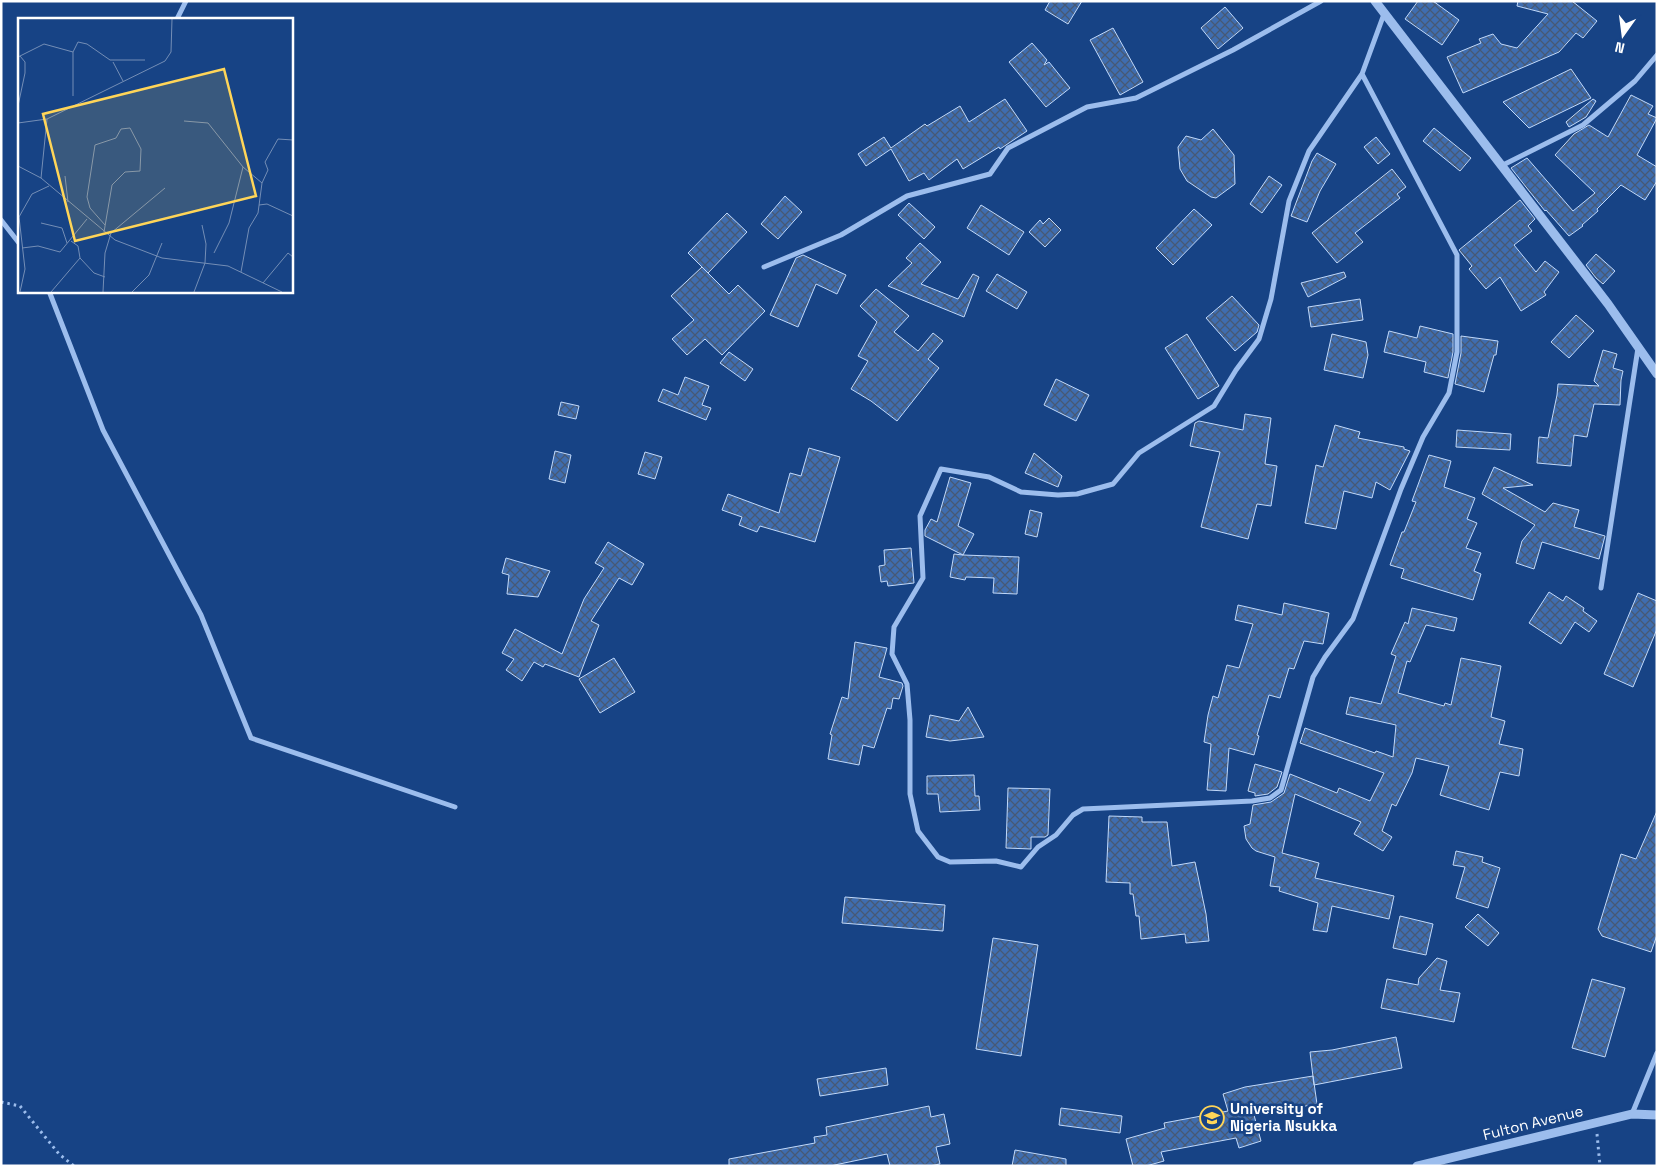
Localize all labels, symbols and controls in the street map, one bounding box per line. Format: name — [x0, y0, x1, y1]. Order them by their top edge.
north arrow — [1598, 10, 1648, 60]
inset map — [18, 18, 292, 292]
text: N — [1613, 38, 1627, 57]
place label: University of Nigeria Nsukka — [1230, 1099, 1338, 1135]
street label: Fulton Avenue — [1481, 1101, 1585, 1144]
school or university icon: University of Nigeria Nsukka — [1199, 1105, 1225, 1131]

